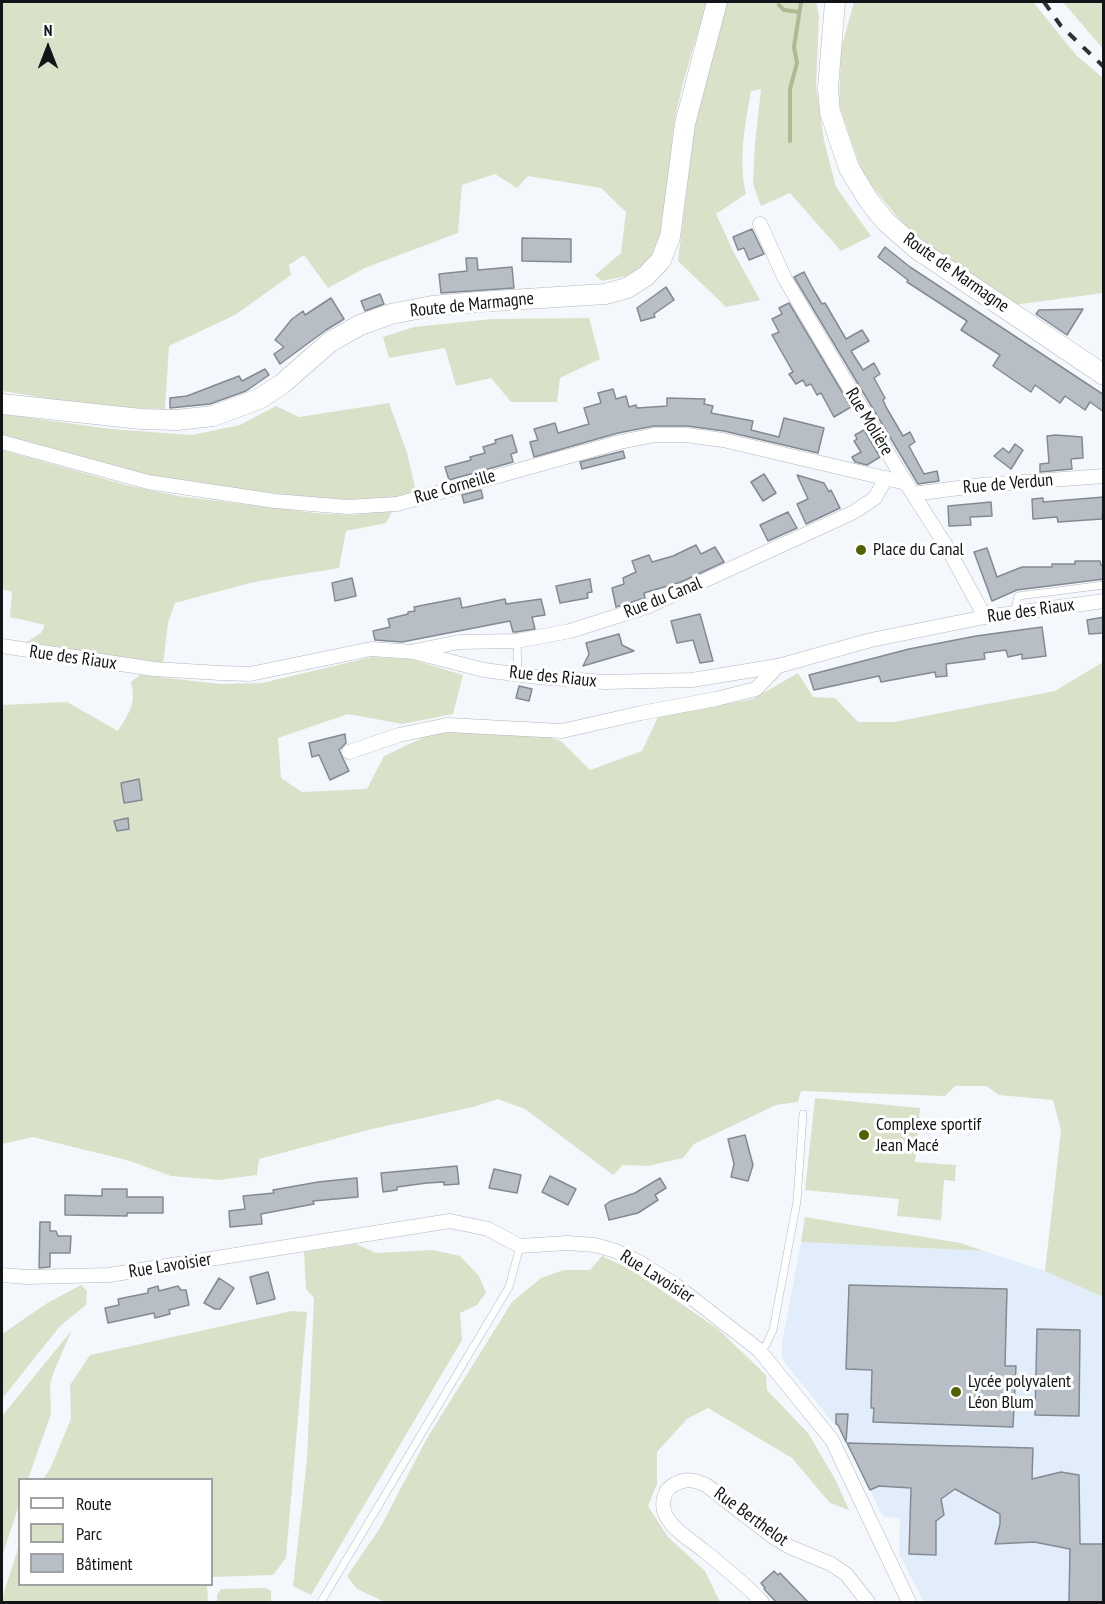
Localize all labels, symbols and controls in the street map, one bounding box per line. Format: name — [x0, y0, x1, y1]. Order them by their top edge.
north arrow — [18, 18, 78, 78]
text: N — [44, 20, 52, 40]
street label: Route de Marmagne — [899, 229, 1013, 317]
street label: Route de Marmagne — [409, 288, 535, 322]
street label: Rue Molière — [840, 384, 898, 460]
street label: Rue Corneille — [412, 465, 498, 509]
street label: Rue de Verdun — [962, 469, 1054, 499]
place label: Place du Canal — [873, 539, 964, 561]
marker: Place du Canal — [854, 543, 868, 557]
street label: Rue du Canal — [621, 573, 705, 623]
street label: Rue des Riaux — [986, 594, 1076, 628]
street label: Rue des Riaux — [28, 641, 118, 675]
street label: Rue des Riaux — [508, 662, 598, 692]
place label: Complexe sportif Jean Macé — [876, 1114, 981, 1156]
marker: Complexe sportif Jean Macé — [857, 1128, 871, 1142]
street label: Rue Lavoisier — [616, 1246, 698, 1308]
street label: Rue Lavoisier — [127, 1249, 213, 1283]
place label: Lycée polyvalent Léon Blum — [968, 1371, 1071, 1414]
marker: Lycée polyvalent Léon Blum — [949, 1385, 963, 1399]
legend — [18, 1478, 213, 1586]
street label: Rue Berthelot — [710, 1483, 792, 1551]
text: Route — [76, 1492, 112, 1515]
text: Parc — [76, 1522, 102, 1545]
text: Bâtiment — [76, 1552, 133, 1575]

